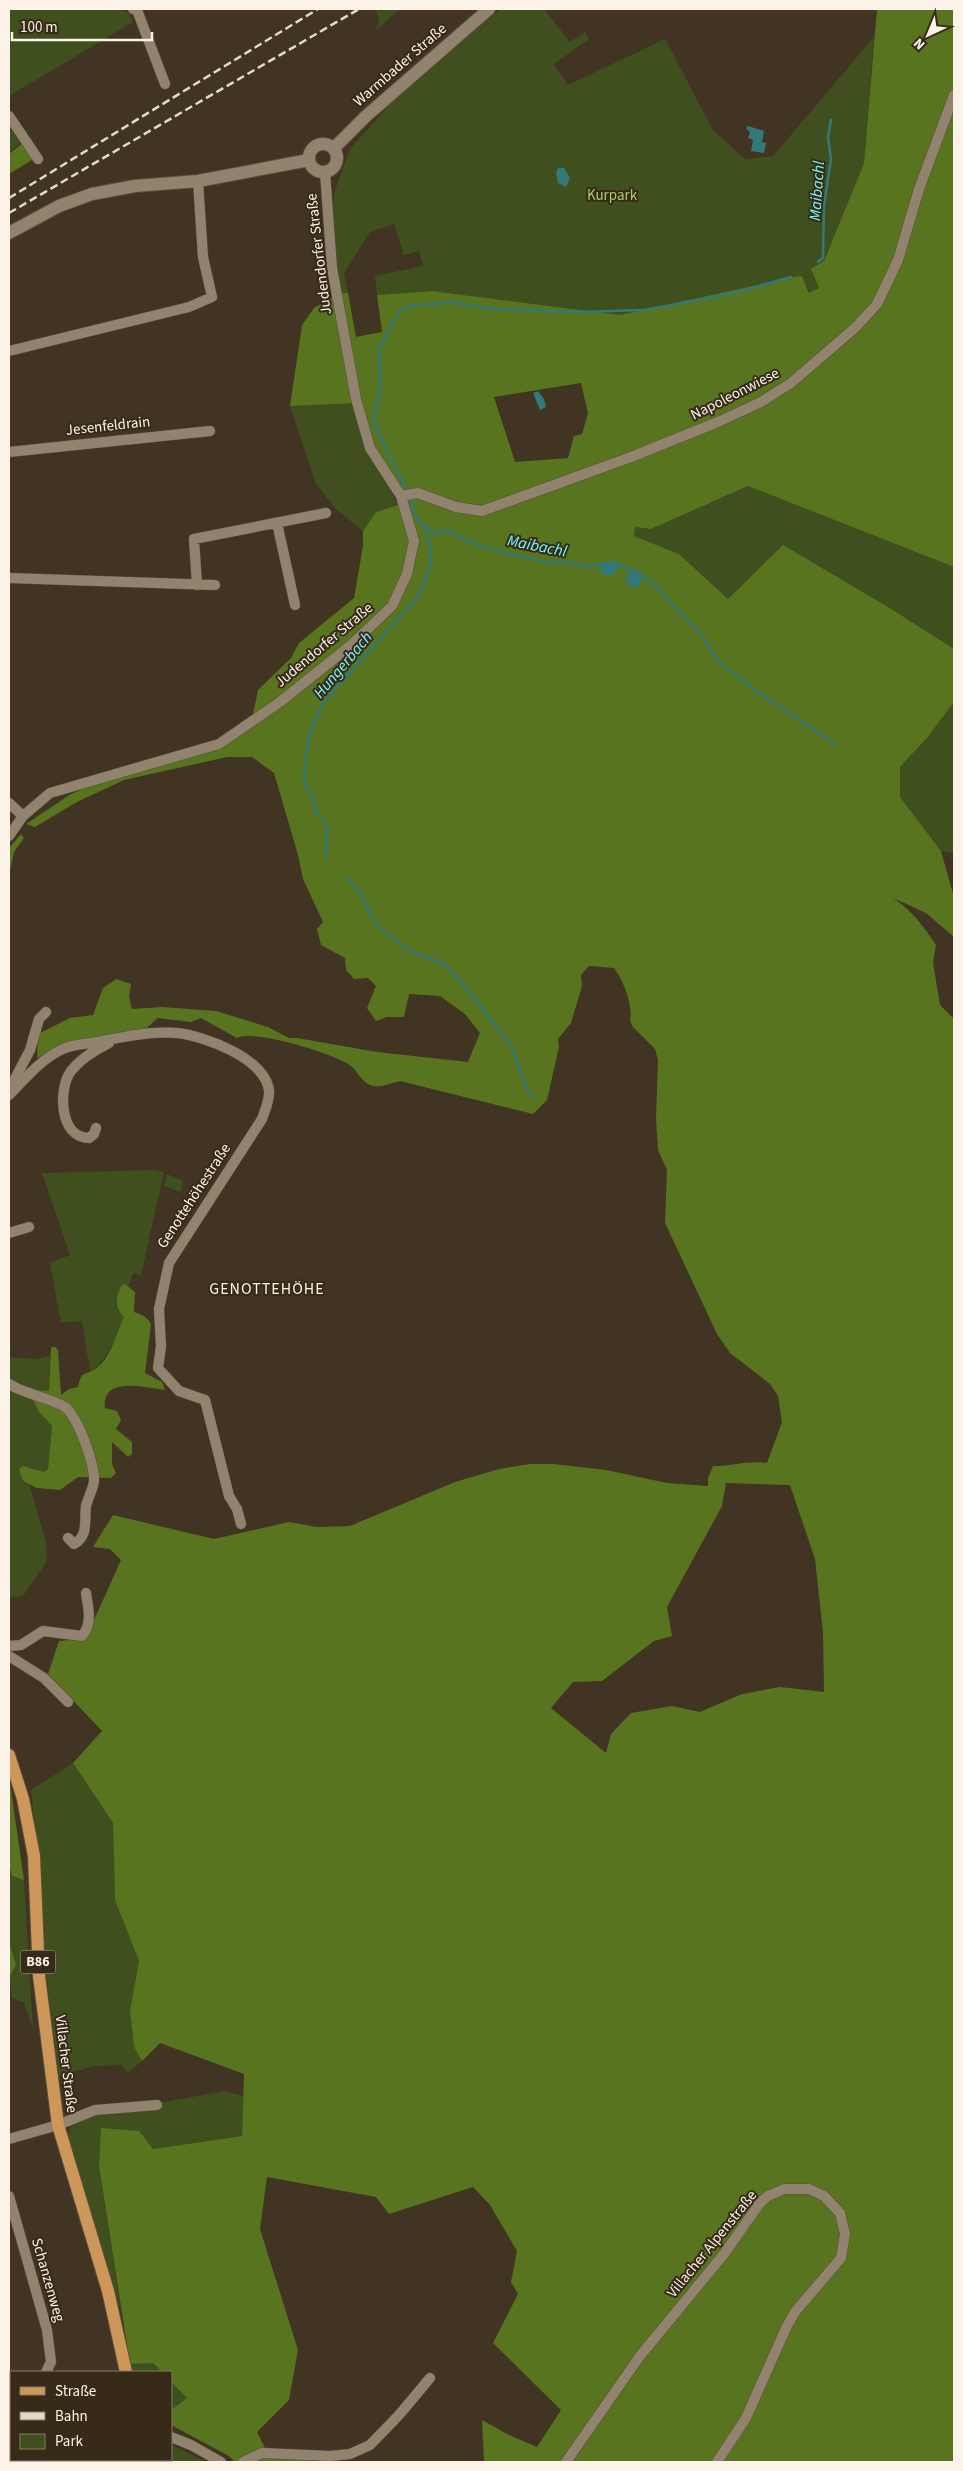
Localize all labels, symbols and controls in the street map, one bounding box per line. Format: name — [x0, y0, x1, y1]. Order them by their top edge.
scale bar — [12, 10, 152, 42]
north arrow — [903, 10, 953, 60]
text: 100 m — [20, 17, 58, 38]
street label: Warmbader Straße — [349, 19, 451, 111]
text: N — [909, 33, 930, 54]
water label: Maibachl — [804, 160, 830, 222]
park label: Kurpark — [587, 185, 638, 206]
street label: Judendorfer Straße — [301, 192, 337, 316]
street label: Napoleonwiese — [687, 363, 783, 425]
street label: Jesenfeldrain — [65, 411, 151, 441]
water label: Maibachl — [505, 529, 569, 563]
street label: Judendorfer Straße — [270, 598, 378, 692]
water label: Hungerbach — [309, 627, 377, 703]
street label: Genottehöhestraße — [152, 1139, 236, 1253]
district label: GENOTTEHÖHE — [209, 1278, 325, 1300]
road number: B86 — [20, 1950, 56, 1974]
street label: Villacher Straße — [50, 2014, 82, 2114]
street label: Villacher Alpenstraße — [662, 2186, 762, 2302]
street label: Schanzenweg — [26, 2236, 70, 2325]
legend — [10, 2371, 172, 2461]
text: Straße — [55, 2381, 96, 2402]
text: Bahn — [55, 2406, 88, 2427]
text: Park — [55, 2431, 84, 2452]

